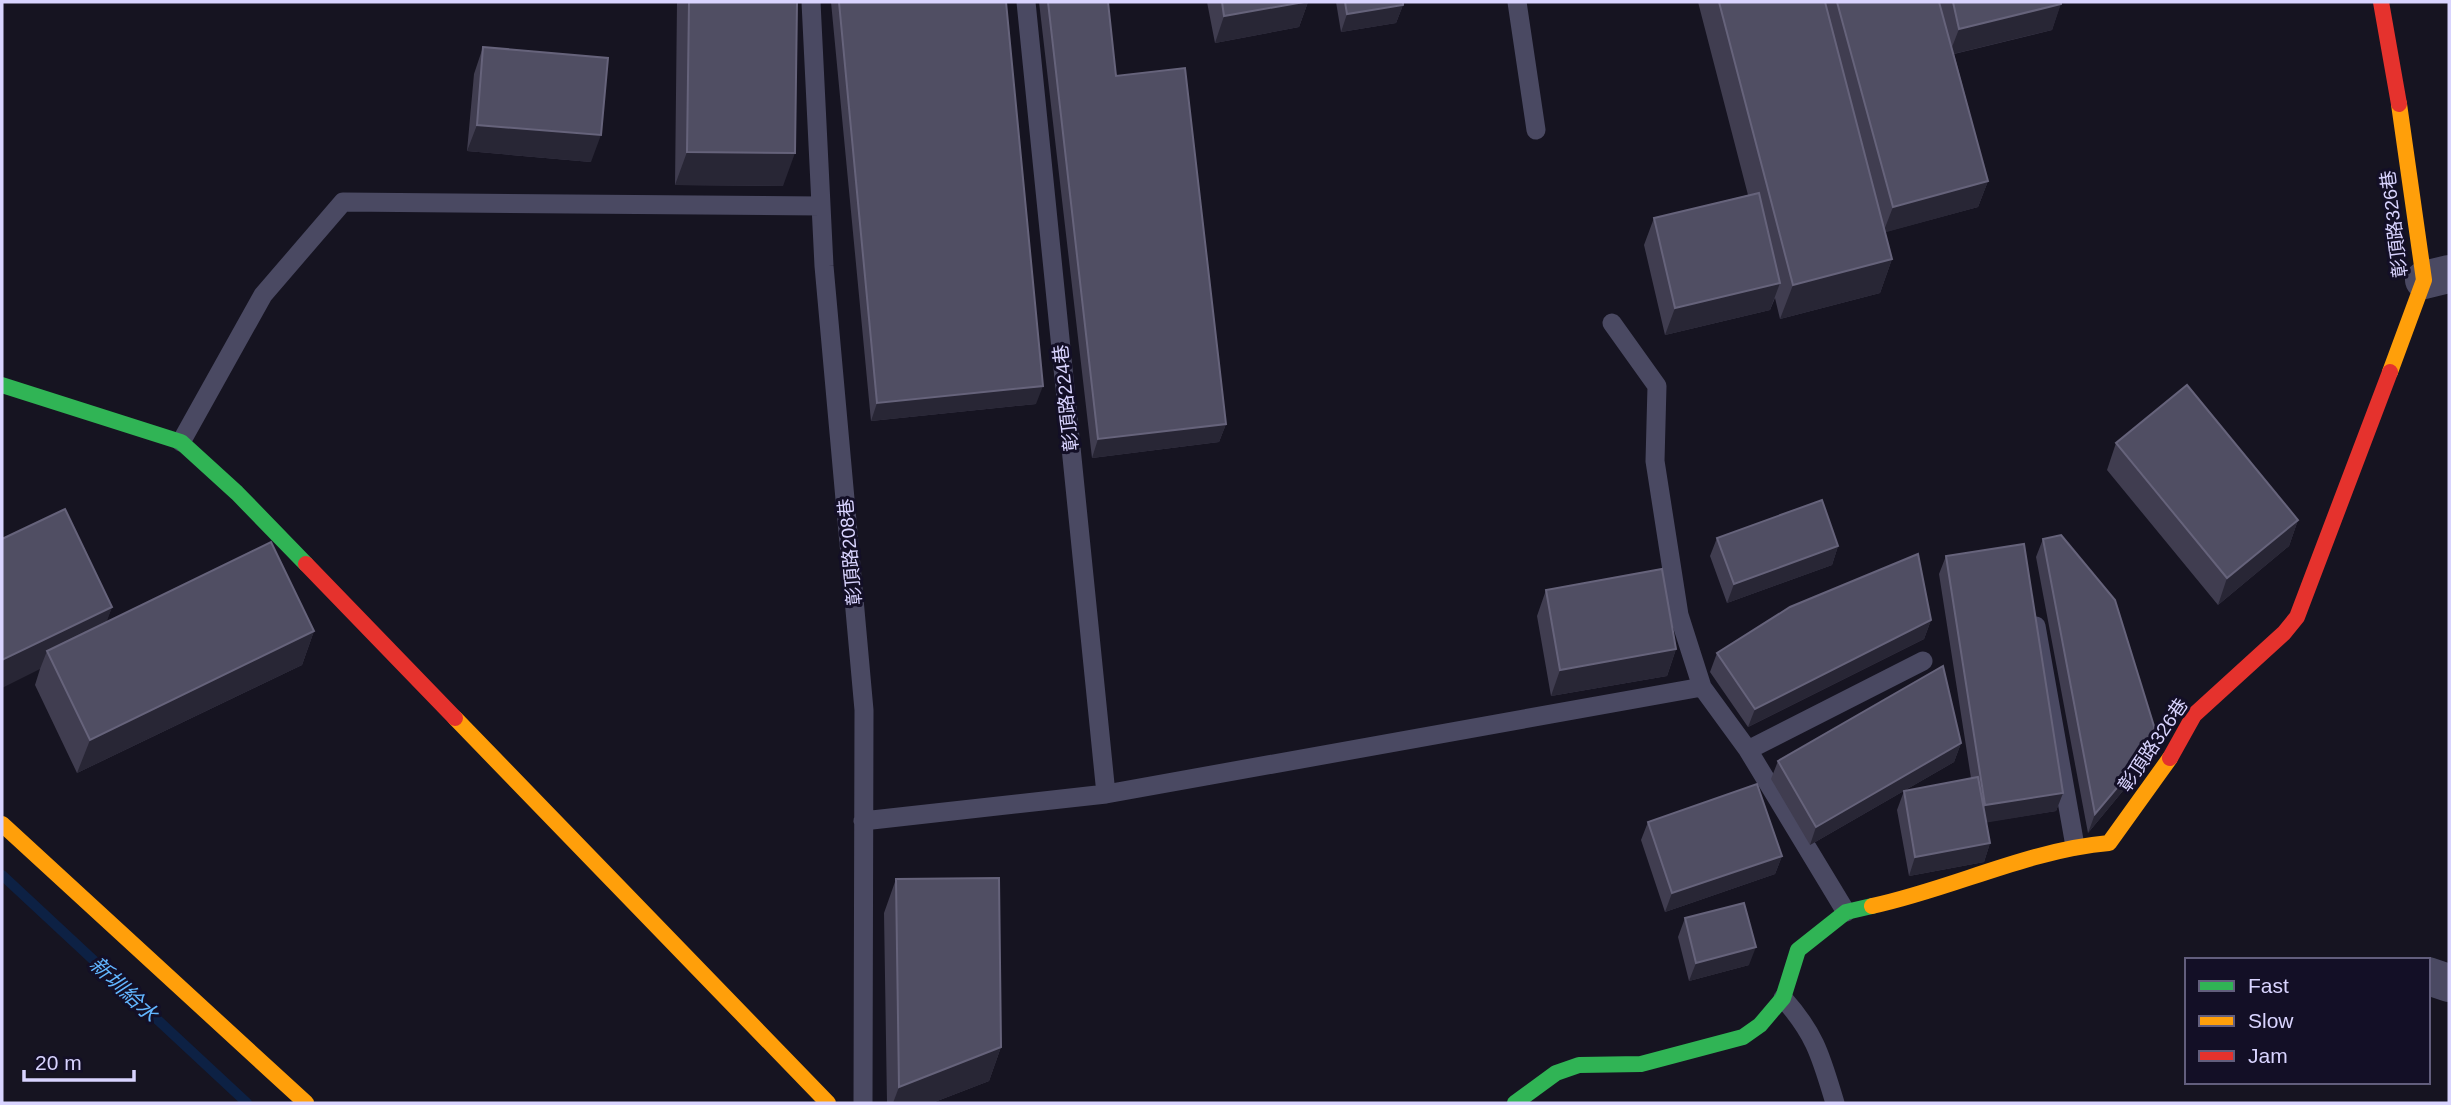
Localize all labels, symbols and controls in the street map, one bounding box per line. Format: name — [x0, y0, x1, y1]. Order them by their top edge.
street label: 彰頂路326巷 — [2377, 169, 2411, 279]
street label: 彰頂路224巷 — [1050, 343, 1082, 453]
street label: 彰頂路208巷 — [835, 497, 865, 607]
street label: 彰頂路326巷 — [2114, 694, 2192, 796]
water label: 新圳給水 — [85, 952, 163, 1027]
legend — [2185, 958, 2430, 1084]
text: Fast — [2248, 974, 2289, 997]
text: Slow — [2248, 1009, 2294, 1032]
scale bar — [24, 1038, 135, 1082]
text: Jam — [2248, 1044, 2288, 1067]
text: 20 m — [35, 1051, 82, 1074]

